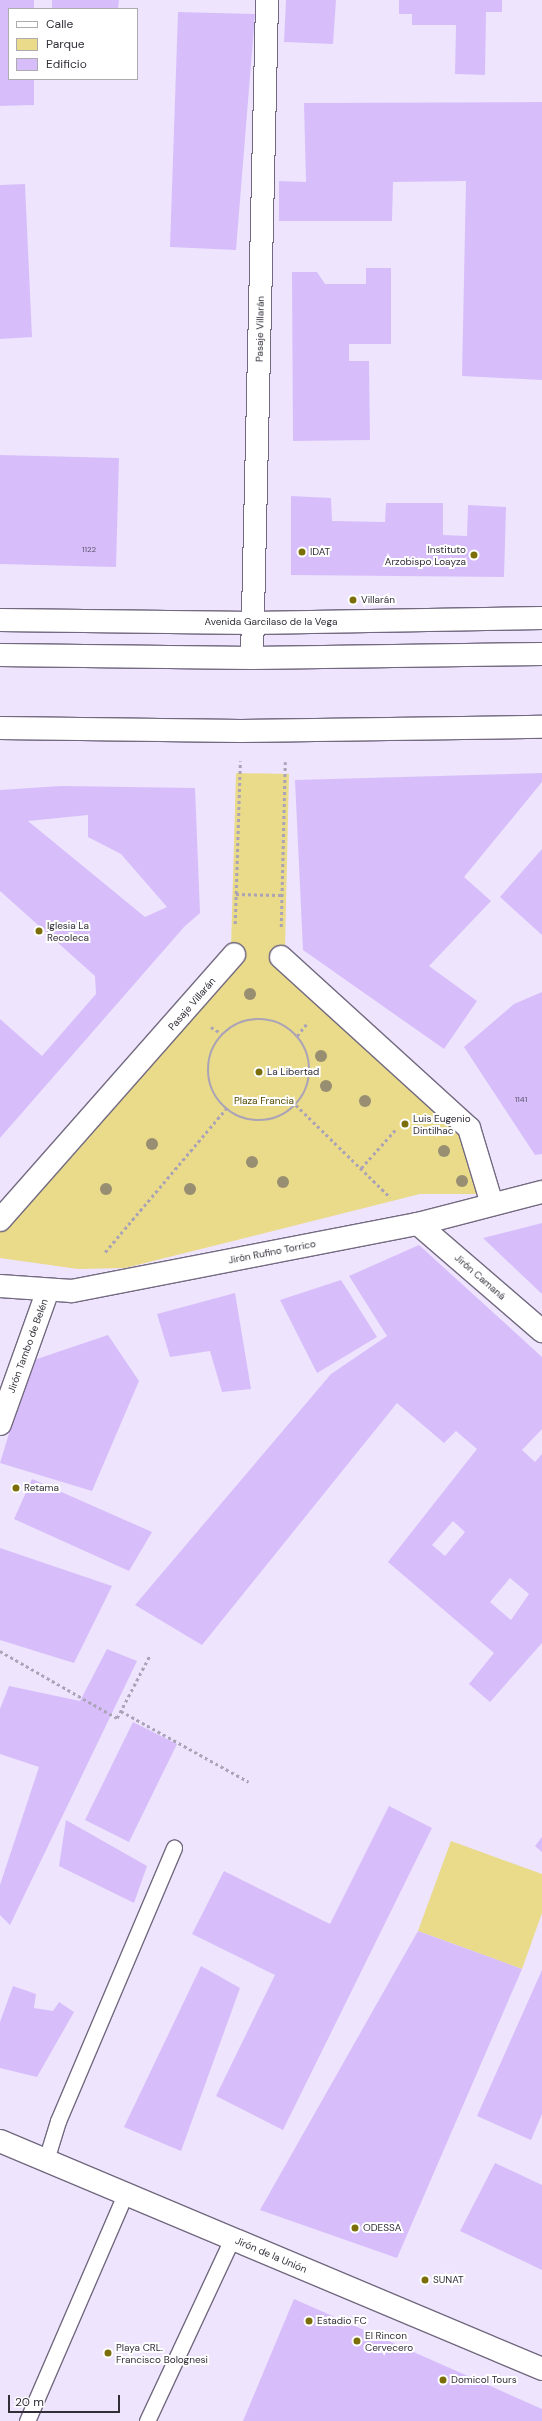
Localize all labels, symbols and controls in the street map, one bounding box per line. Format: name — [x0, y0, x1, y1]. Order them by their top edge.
legend — [8, 8, 138, 80]
text: Calle — [46, 16, 73, 32]
text: Parque — [46, 36, 85, 52]
text: Edificio — [46, 56, 87, 72]
street label: Pasaje Villarán — [253, 296, 267, 362]
place label: Instituto Arzobispo Loayza — [385, 543, 466, 566]
house number: 1122 — [82, 545, 96, 555]
place label: IDAT — [310, 546, 330, 558]
marker: IDAT — [297, 547, 307, 557]
marker: Instituto Arzobispo Loayza — [469, 550, 479, 560]
place label: Villarán — [361, 594, 395, 606]
marker: Villarán — [348, 595, 358, 605]
street label: Avenida Garcilaso de la Vega — [205, 616, 337, 628]
place label: Iglesia La Recoleca — [47, 919, 89, 942]
marker: Iglesia La Recoleca — [34, 926, 44, 936]
street label: Pasaje Villarán — [166, 975, 218, 1033]
place label: La Libertad — [267, 1066, 319, 1078]
marker: La Libertad — [254, 1067, 264, 1077]
park label: Plaza Francia — [234, 1095, 294, 1107]
house number: 1141 — [515, 1095, 527, 1105]
place label: Luis Eugenio Dintilhac — [413, 1112, 471, 1136]
marker: Luis Eugenio Dintilhac — [400, 1119, 410, 1129]
street label: Jirón Rufino Torrico — [227, 1238, 317, 1266]
street label: Jirón Camaná — [452, 1252, 508, 1302]
street label: Jirón Tambo de Belén — [5, 1297, 51, 1395]
place label: Retama — [24, 1482, 59, 1494]
marker: Retama — [11, 1483, 21, 1493]
place label: ODESSA — [363, 2222, 402, 2234]
marker: ODESSA — [350, 2223, 360, 2233]
street label: Jirón de la Unión — [233, 2235, 309, 2275]
place label: SUNAT — [433, 2274, 464, 2286]
marker: SUNAT — [420, 2275, 430, 2285]
place label: Estadio FC — [317, 2315, 367, 2327]
marker: Estadio FC — [304, 2316, 314, 2326]
place label: El Rincon Cervecero — [365, 2329, 413, 2352]
marker: El Rincon Cervecero — [352, 2336, 362, 2346]
place label: Playa CRL. Francisco Bolognesi — [116, 2341, 208, 2364]
marker: Playa CRL. Francisco Bolognesi — [103, 2348, 113, 2358]
place label: Domicol Tours — [451, 2374, 517, 2386]
marker: Domicol Tours — [438, 2375, 448, 2385]
scale bar — [10, 2387, 122, 2413]
text: 20 m — [15, 2394, 44, 2410]

